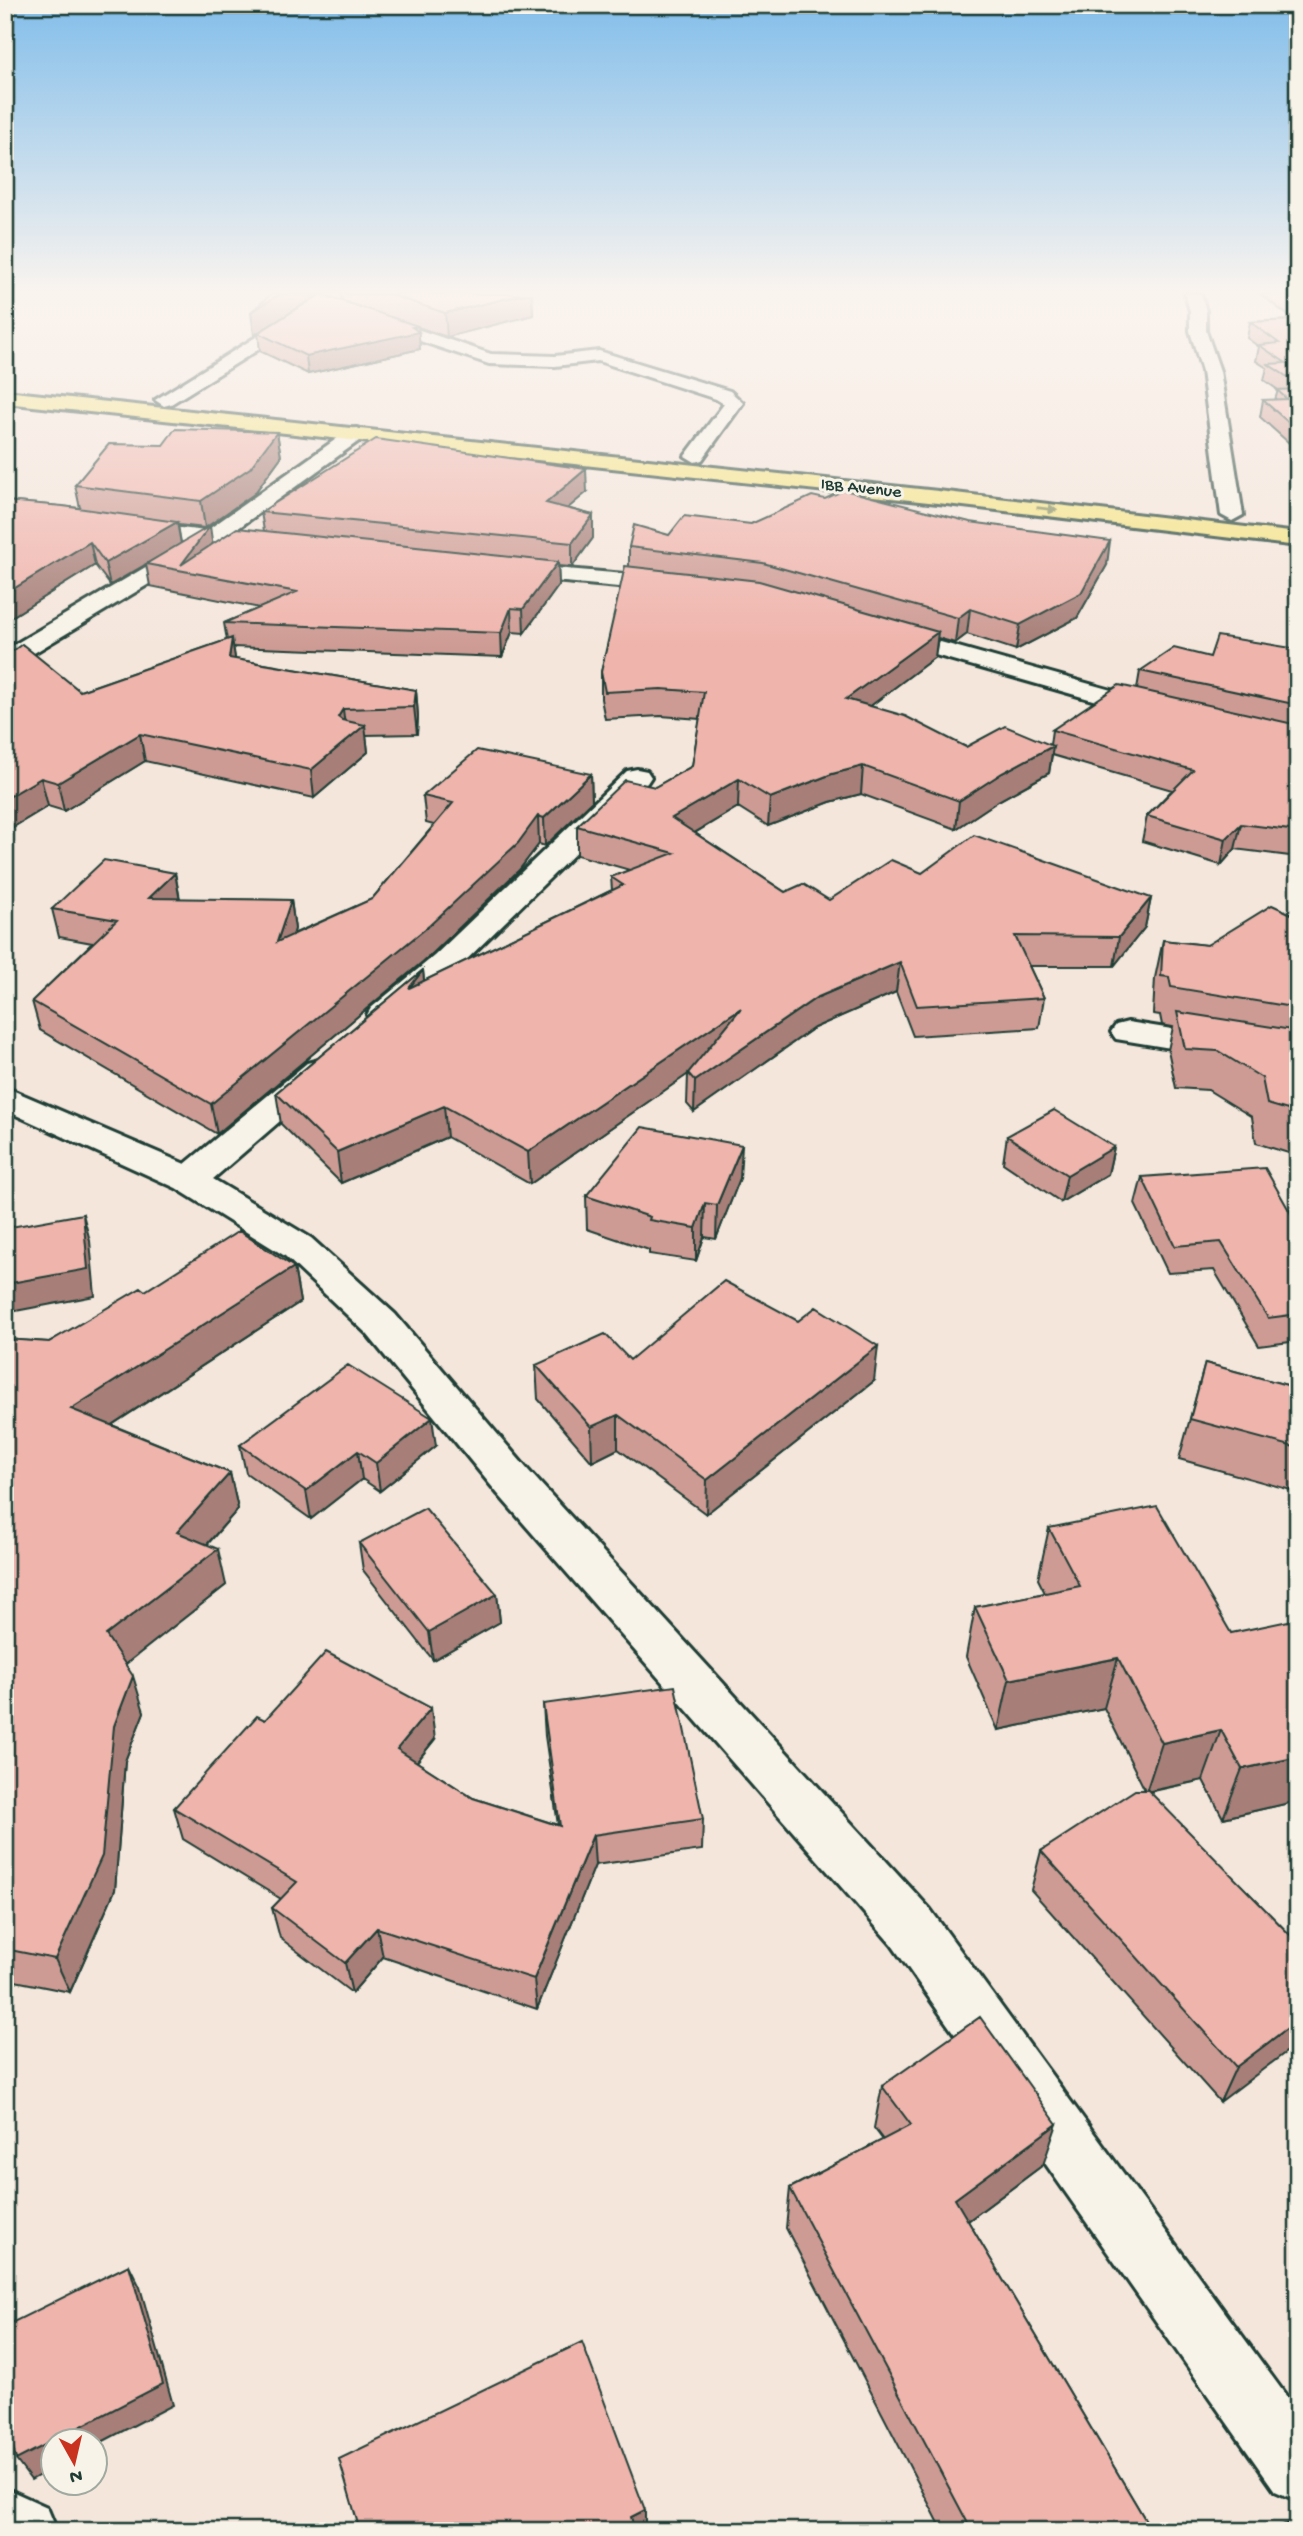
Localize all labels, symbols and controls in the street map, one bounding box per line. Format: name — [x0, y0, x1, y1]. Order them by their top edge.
street label: IBB Avenue — [820, 474, 903, 504]
one-way arrow — [1037, 504, 1059, 515]
north arrow — [38, 2428, 108, 2498]
text: N — [68, 2463, 84, 2488]

